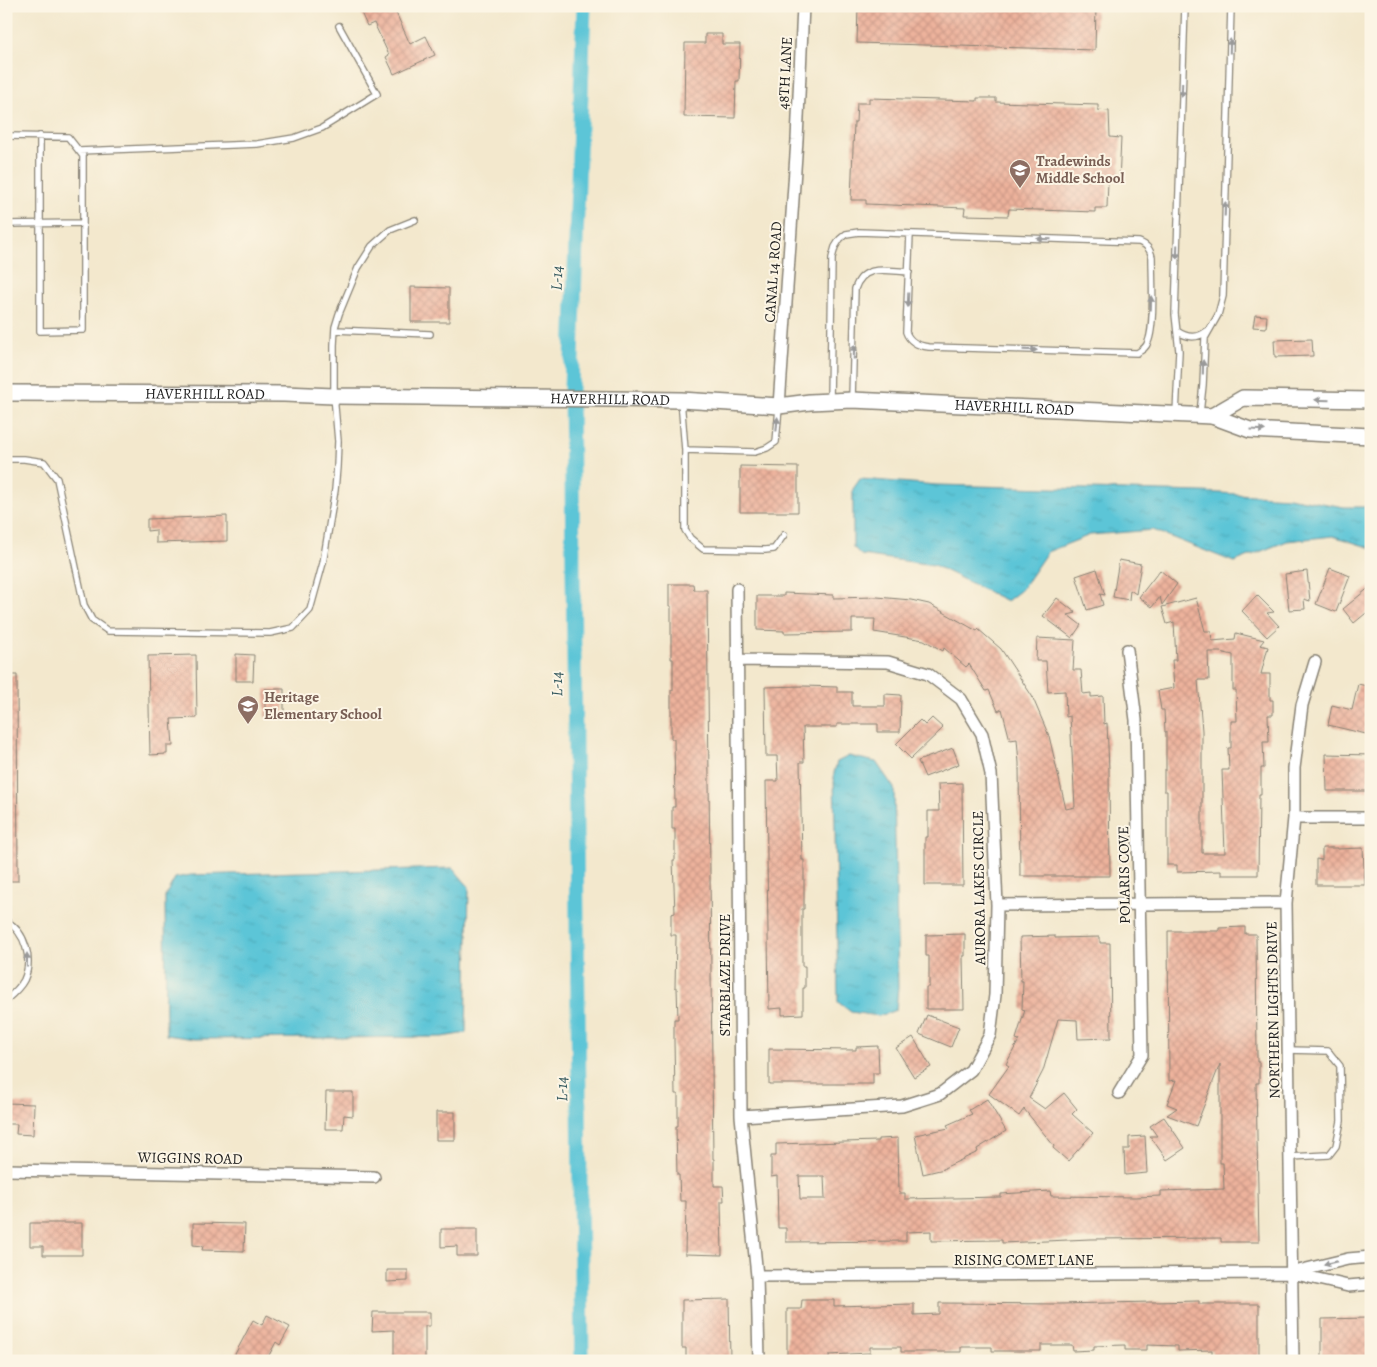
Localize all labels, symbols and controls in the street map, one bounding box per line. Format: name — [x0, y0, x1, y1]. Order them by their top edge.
street label: 48TH LANE — [773, 36, 797, 110]
one-way arrow — [1226, 38, 1234, 54]
one-way arrow — [1178, 82, 1186, 98]
place label: Tradewinds Middle School — [1036, 151, 1124, 188]
school or university icon: Tradewinds Middle School — [1008, 158, 1032, 189]
one-way arrow — [1221, 200, 1229, 216]
street label: CANAL 14 ROAD — [759, 221, 787, 323]
one-way arrow — [1035, 235, 1051, 243]
one-way arrow — [1173, 245, 1181, 261]
water label: L-14 — [546, 265, 568, 291]
one-way arrow — [903, 292, 911, 308]
one-way arrow — [1148, 294, 1156, 310]
one-way arrow — [850, 343, 858, 359]
one-way arrow — [1023, 346, 1039, 354]
one-way arrow — [1200, 359, 1208, 375]
street label: HAVERHILL ROAD — [145, 384, 265, 404]
street label: HAVERHILL ROAD — [550, 388, 670, 410]
street label: HAVERHILL ROAD — [954, 395, 1075, 420]
one-way arrow — [1314, 395, 1330, 403]
one-way arrow — [774, 416, 782, 432]
one-way arrow — [1251, 427, 1267, 435]
water label: L-14 — [546, 671, 568, 697]
place label: Heritage Elementary School — [264, 687, 382, 724]
school or university icon: Heritage Elementary School — [236, 694, 260, 725]
street label: AURORA LAKES CIRCLE — [968, 811, 990, 966]
street label: POLARIS COVE — [1113, 826, 1135, 924]
street label: STARBLAZE DRIVE — [715, 914, 735, 1036]
street label: NORTHERN LIGHTS DRIVE — [1261, 921, 1285, 1099]
one-way arrow — [23, 952, 31, 968]
water label: L-14 — [551, 1076, 573, 1102]
street label: WIGGINS ROAD — [136, 1147, 243, 1169]
street label: RISING COMET LANE — [954, 1250, 1094, 1270]
one-way arrow — [1323, 1259, 1338, 1267]

